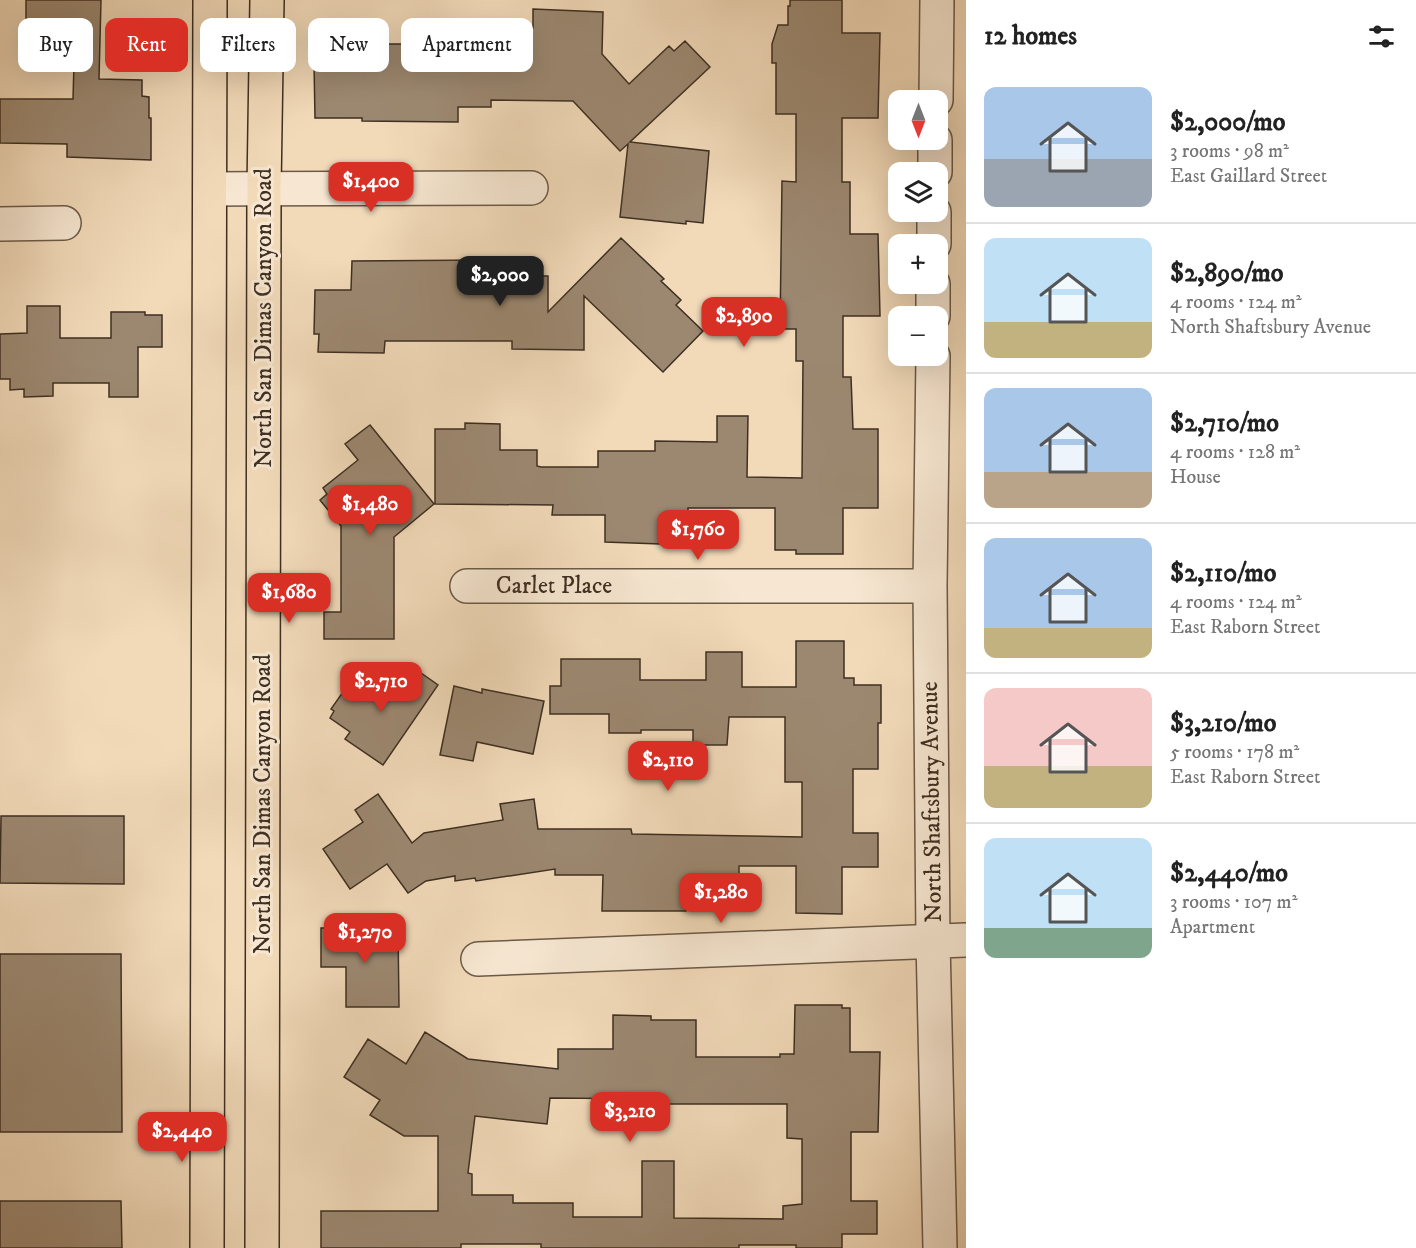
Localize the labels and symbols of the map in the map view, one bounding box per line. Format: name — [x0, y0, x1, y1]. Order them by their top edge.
north arrow — [888, 90, 948, 150]
pin: $1,400 — [322, 162, 420, 213]
street label: North San Dimas Canyon Road — [249, 168, 279, 468]
pin: $2,000 — [451, 256, 549, 307]
pin: $2,890 — [695, 297, 793, 348]
pin: $1,480 — [321, 485, 419, 536]
pin: $1,760 — [649, 510, 747, 561]
street label: Carlet Place — [496, 571, 612, 601]
pin: $1,680 — [240, 573, 338, 624]
street label: North San Dimas Canyon Road — [248, 654, 278, 954]
pin: $2,710 — [332, 662, 430, 713]
street label: North Shaftsbury Avenue — [915, 681, 949, 923]
pin: $2,110 — [619, 741, 717, 792]
pin: $1,280 — [672, 873, 770, 924]
pin: $1,270 — [316, 913, 414, 964]
pin: $3,210 — [581, 1092, 679, 1143]
pin: $2,440 — [133, 1112, 231, 1163]

